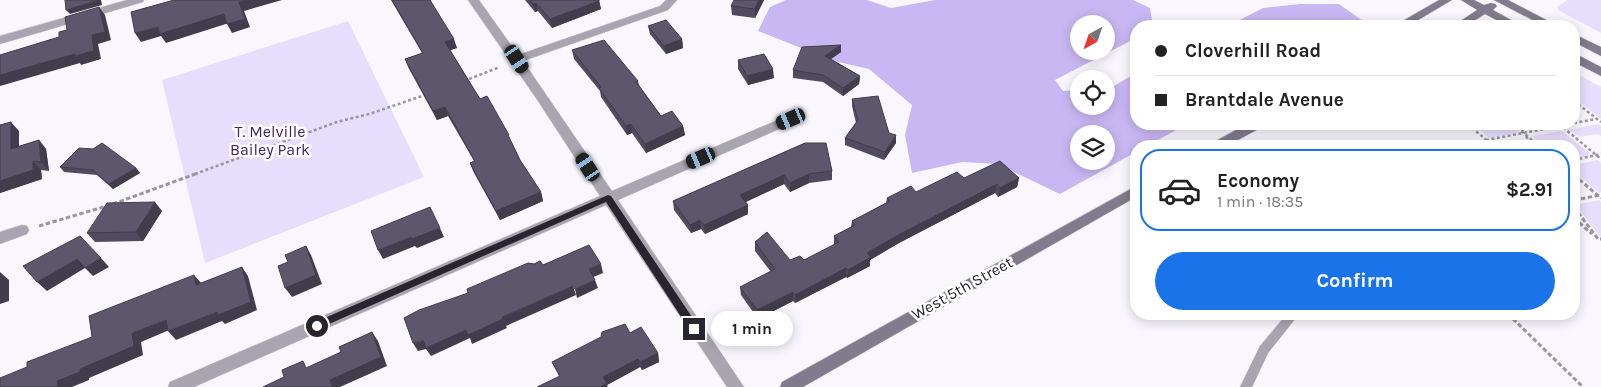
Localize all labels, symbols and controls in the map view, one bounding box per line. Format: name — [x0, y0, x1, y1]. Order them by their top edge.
north arrow — [1070, 15, 1115, 60]
map controls — [1070, 15, 1115, 170]
text: Cloverhill Road — [1185, 40, 1321, 62]
car — [502, 42, 531, 76]
button: locate — [1070, 70, 1115, 115]
text: Brantdale Avenue — [1185, 89, 1344, 111]
car — [774, 106, 807, 132]
park label: T. Melville Bailey Park — [230, 122, 310, 159]
button: layers — [1070, 125, 1115, 170]
car — [684, 145, 717, 171]
car — [573, 150, 602, 184]
icon: car — [1157, 168, 1202, 213]
text: Economy — [1217, 170, 1299, 192]
text: $2.91 — [1506, 179, 1553, 201]
text: 1 min · 18:35 — [1217, 192, 1303, 211]
street label: West 5th Street — [908, 252, 1016, 324]
button: Confirm — [1155, 252, 1555, 310]
callout: 1 min — [712, 312, 794, 346]
route start — [306, 315, 328, 337]
route end — [683, 318, 705, 340]
text: 1 min — [732, 319, 772, 338]

